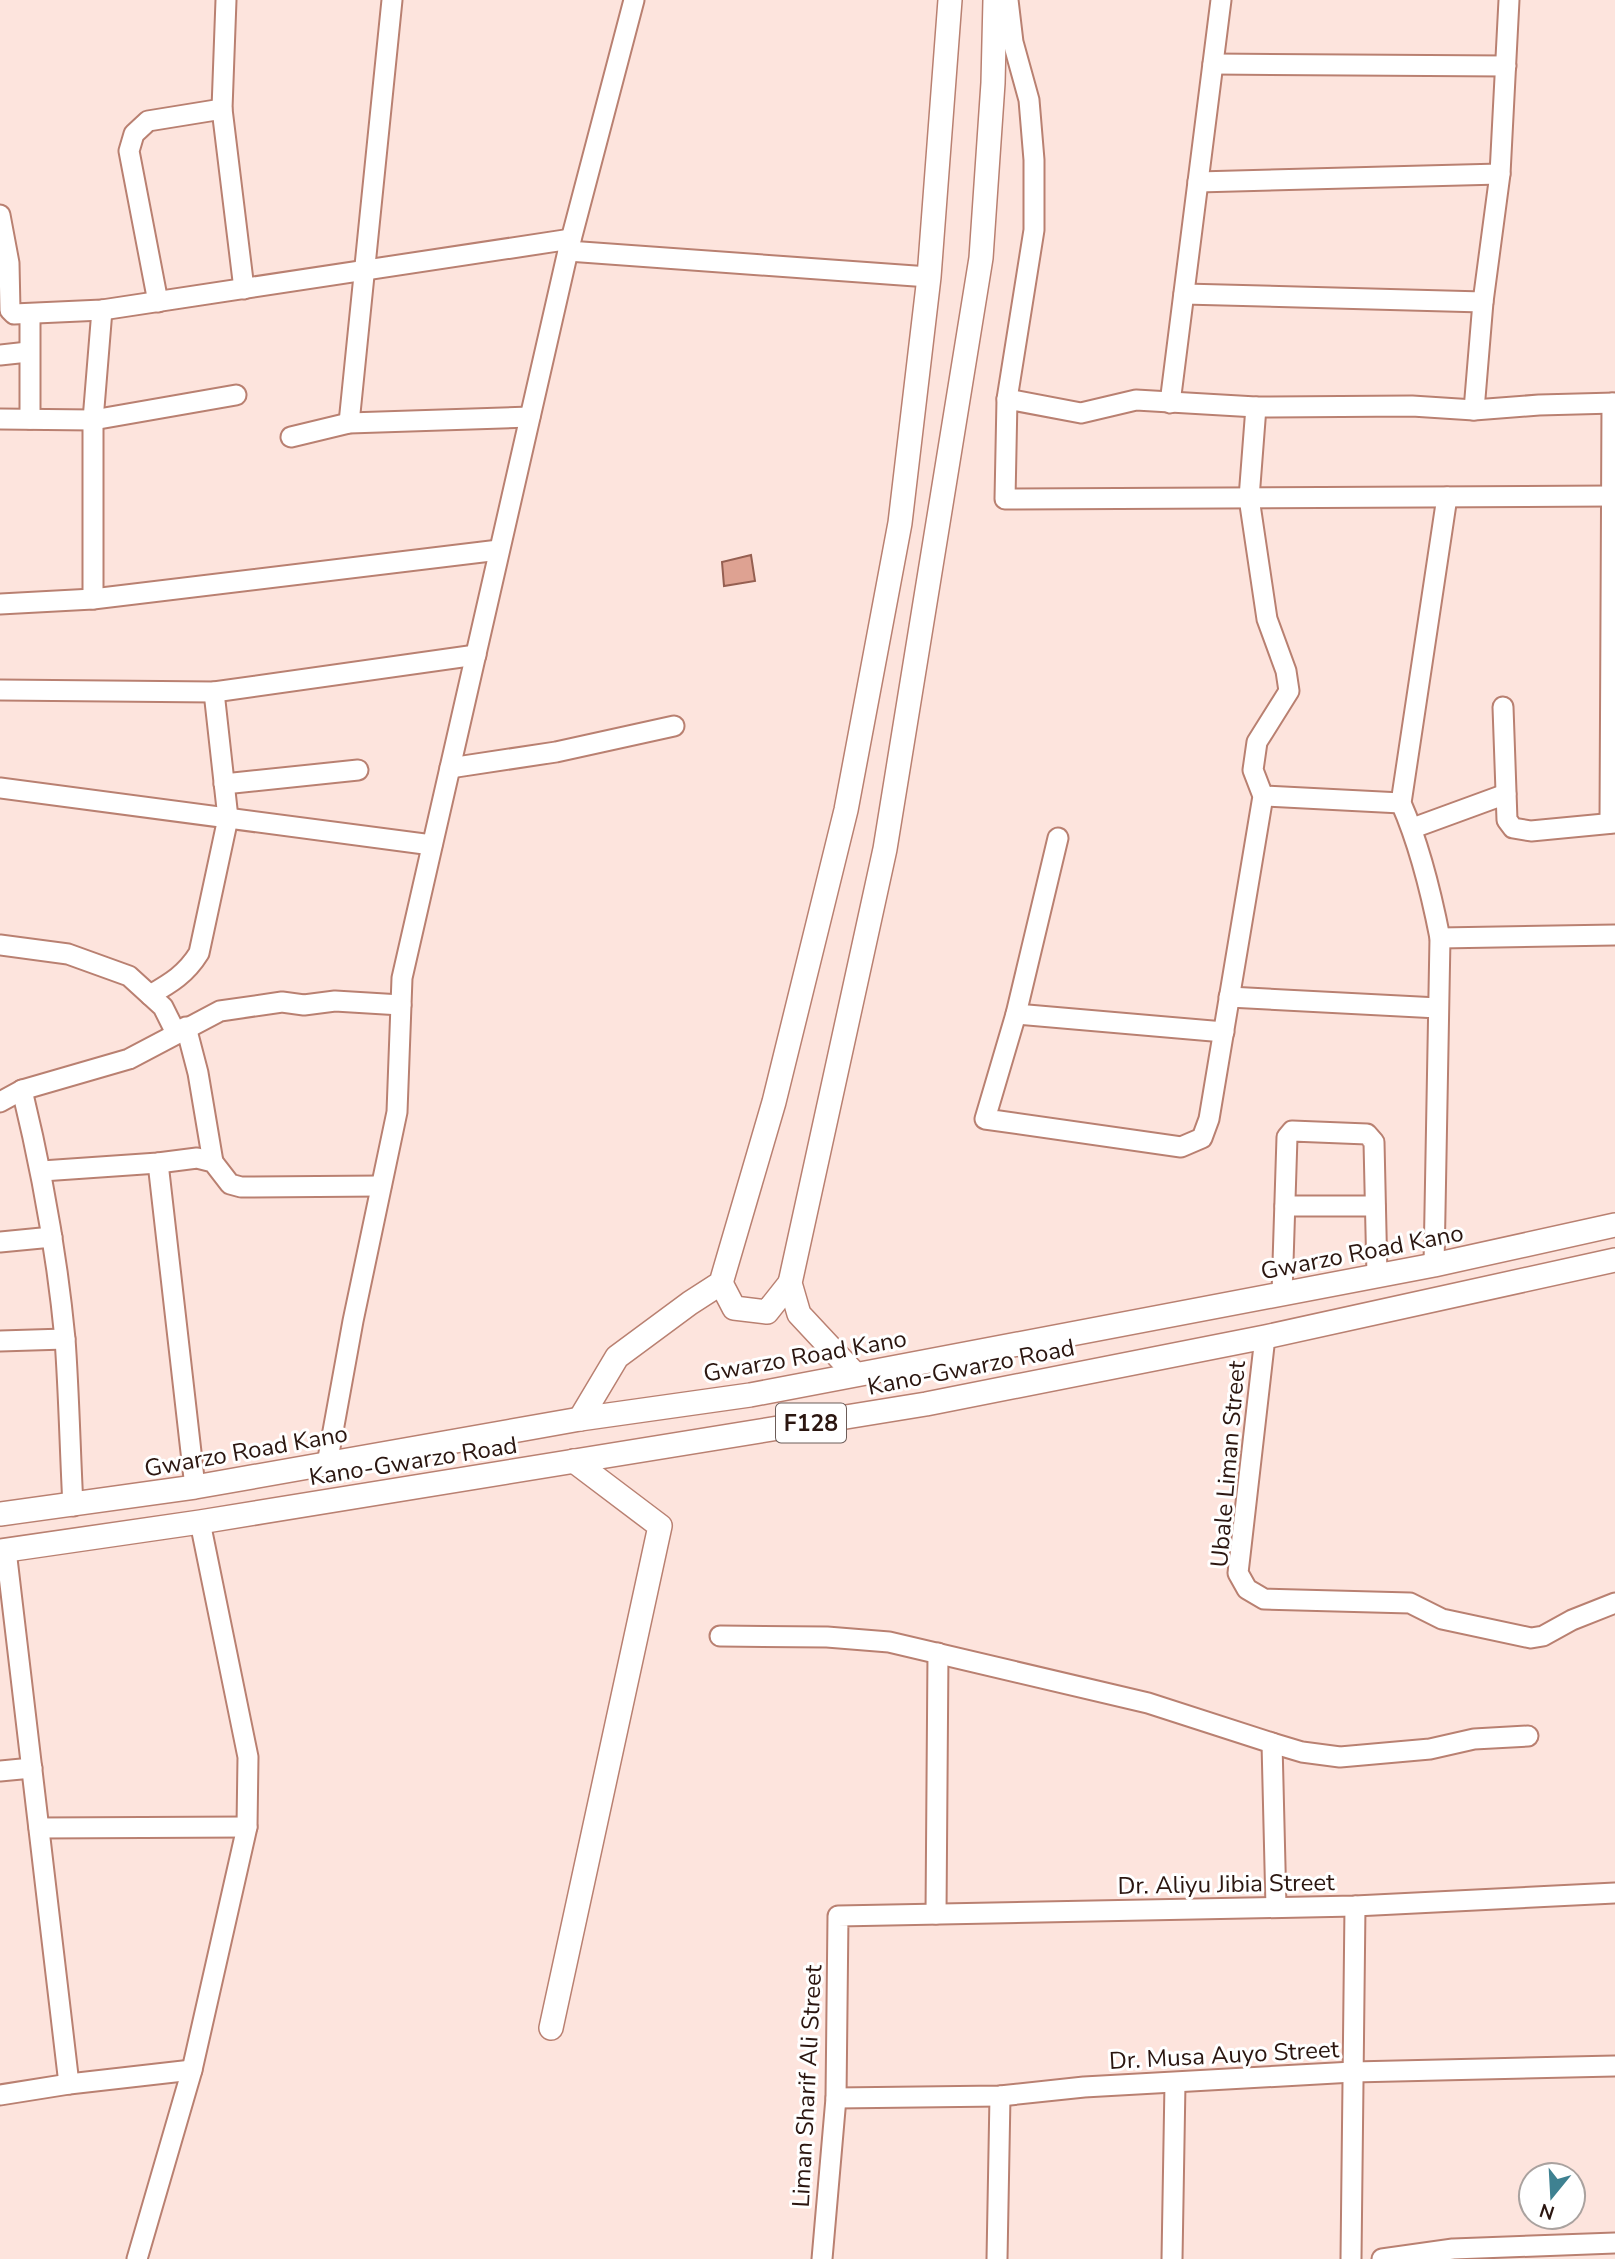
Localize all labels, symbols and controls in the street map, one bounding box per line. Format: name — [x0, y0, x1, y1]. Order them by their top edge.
street label: Gwarzo Road Kano — [1258, 1217, 1466, 1287]
street label: Gwarzo Road Kano — [701, 1322, 909, 1390]
street label: Kano-Gwarzo Road — [865, 1331, 1077, 1403]
street label: Ubale Liman Street — [1203, 1359, 1253, 1569]
road number: F128 — [776, 1404, 846, 1442]
street label: Gwarzo Road Kano — [142, 1417, 350, 1485]
street label: Kano-Gwarzo Road — [307, 1429, 519, 1493]
street label: Dr. Aliyu Jibia Street — [1117, 1866, 1335, 1902]
street label: Liman Sharif Ali Street — [785, 1963, 829, 2208]
street label: Dr. Musa Auyo Street — [1108, 2033, 1340, 2077]
north arrow — [1517, 2161, 1587, 2231]
text: N — [1536, 2197, 1558, 2226]

